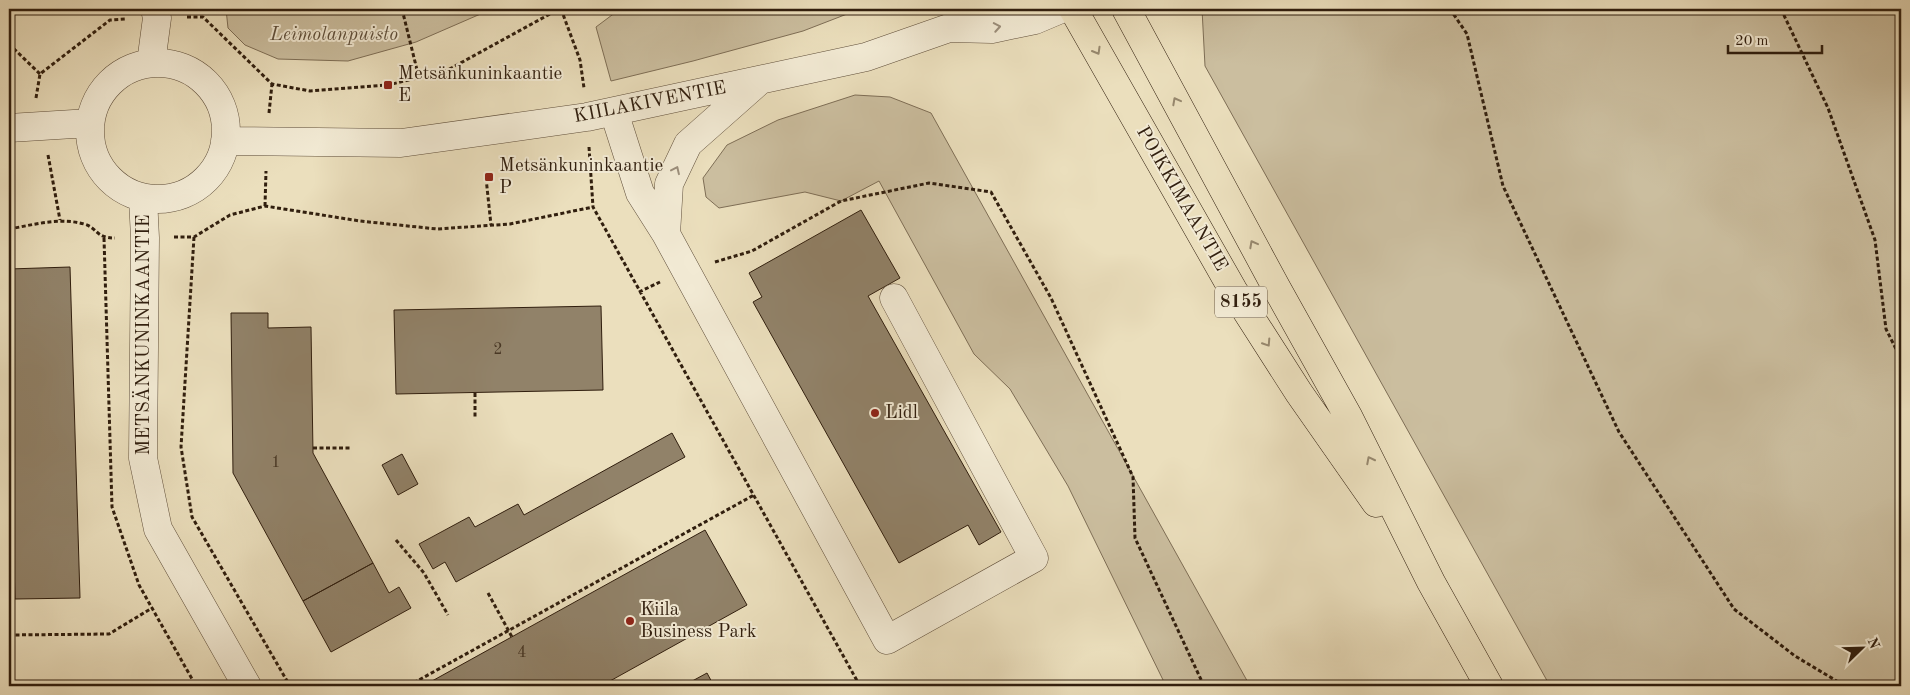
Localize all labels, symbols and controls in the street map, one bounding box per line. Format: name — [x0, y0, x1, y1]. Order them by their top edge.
scale bar — [1728, 22, 1821, 54]
one-way arrow — [993, 23, 1002, 33]
park label: Leimolanpuisto — [269, 26, 398, 45]
text: 20 m — [1735, 34, 1769, 49]
one-way arrow — [1091, 46, 1101, 55]
place label: Metsänkuninkaantie E — [398, 65, 562, 106]
marker: Metsänkuninkaantie E — [382, 79, 394, 91]
street label: KIILAKIVENTIE — [572, 79, 728, 127]
one-way arrow — [1172, 98, 1182, 107]
street label: POIKKIMAANTIE — [1132, 123, 1230, 275]
place label: Metsänkuninkaantie P — [499, 157, 663, 198]
one-way arrow — [669, 166, 680, 175]
marker: Metsänkuninkaantie P — [483, 171, 495, 183]
street label: METSÄNKUNINKAANTIE — [132, 214, 154, 456]
one-way arrow — [1249, 241, 1259, 250]
road number: 8155 — [1215, 286, 1267, 318]
one-way arrow — [1260, 337, 1270, 346]
house number: 2 — [493, 342, 503, 358]
place label: Lidl — [885, 404, 918, 423]
marker: Lidl — [869, 407, 881, 419]
house number: 1 — [271, 455, 281, 471]
one-way arrow — [1366, 457, 1376, 466]
place label: Kiila Business Park — [640, 601, 757, 642]
marker: Kiila Business Park — [624, 615, 636, 627]
north arrow — [1838, 622, 1888, 672]
text: N — [1865, 636, 1882, 651]
house number: 4 — [517, 645, 527, 661]

